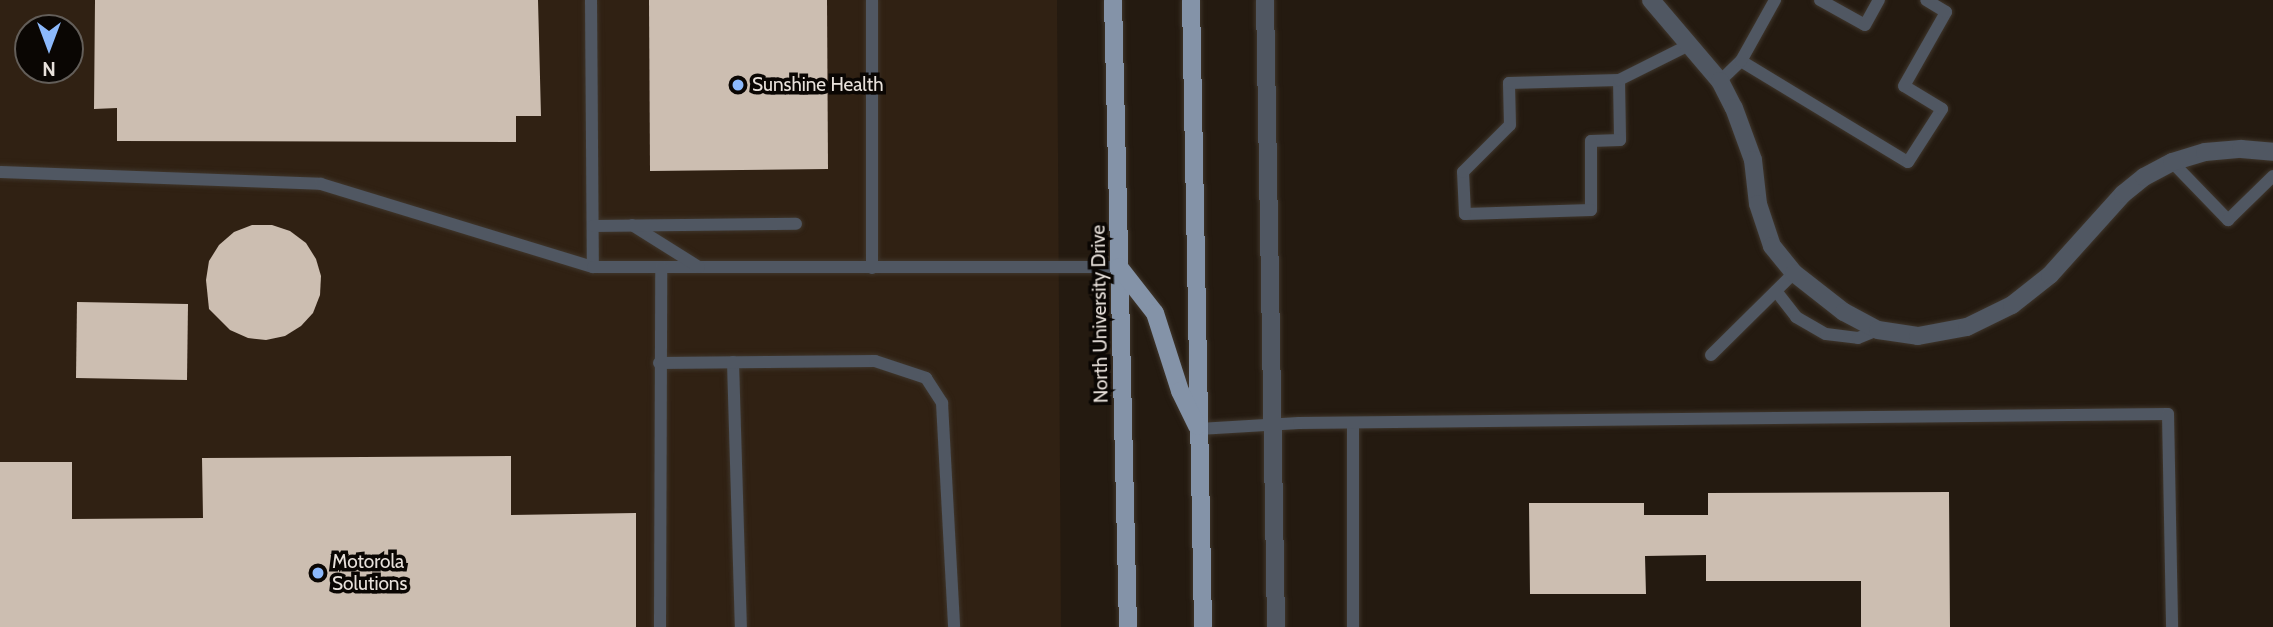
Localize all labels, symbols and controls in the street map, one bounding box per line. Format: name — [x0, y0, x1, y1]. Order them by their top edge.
north arrow — [14, 14, 84, 84]
text: N — [42, 57, 56, 80]
place label: Sunshine Health — [752, 74, 883, 96]
marker: Sunshine Health — [730, 77, 746, 93]
street label: North University Drive — [1087, 225, 1113, 403]
place label: Motorola Solutions — [332, 551, 407, 595]
marker: Motorola Solutions — [310, 565, 326, 581]

